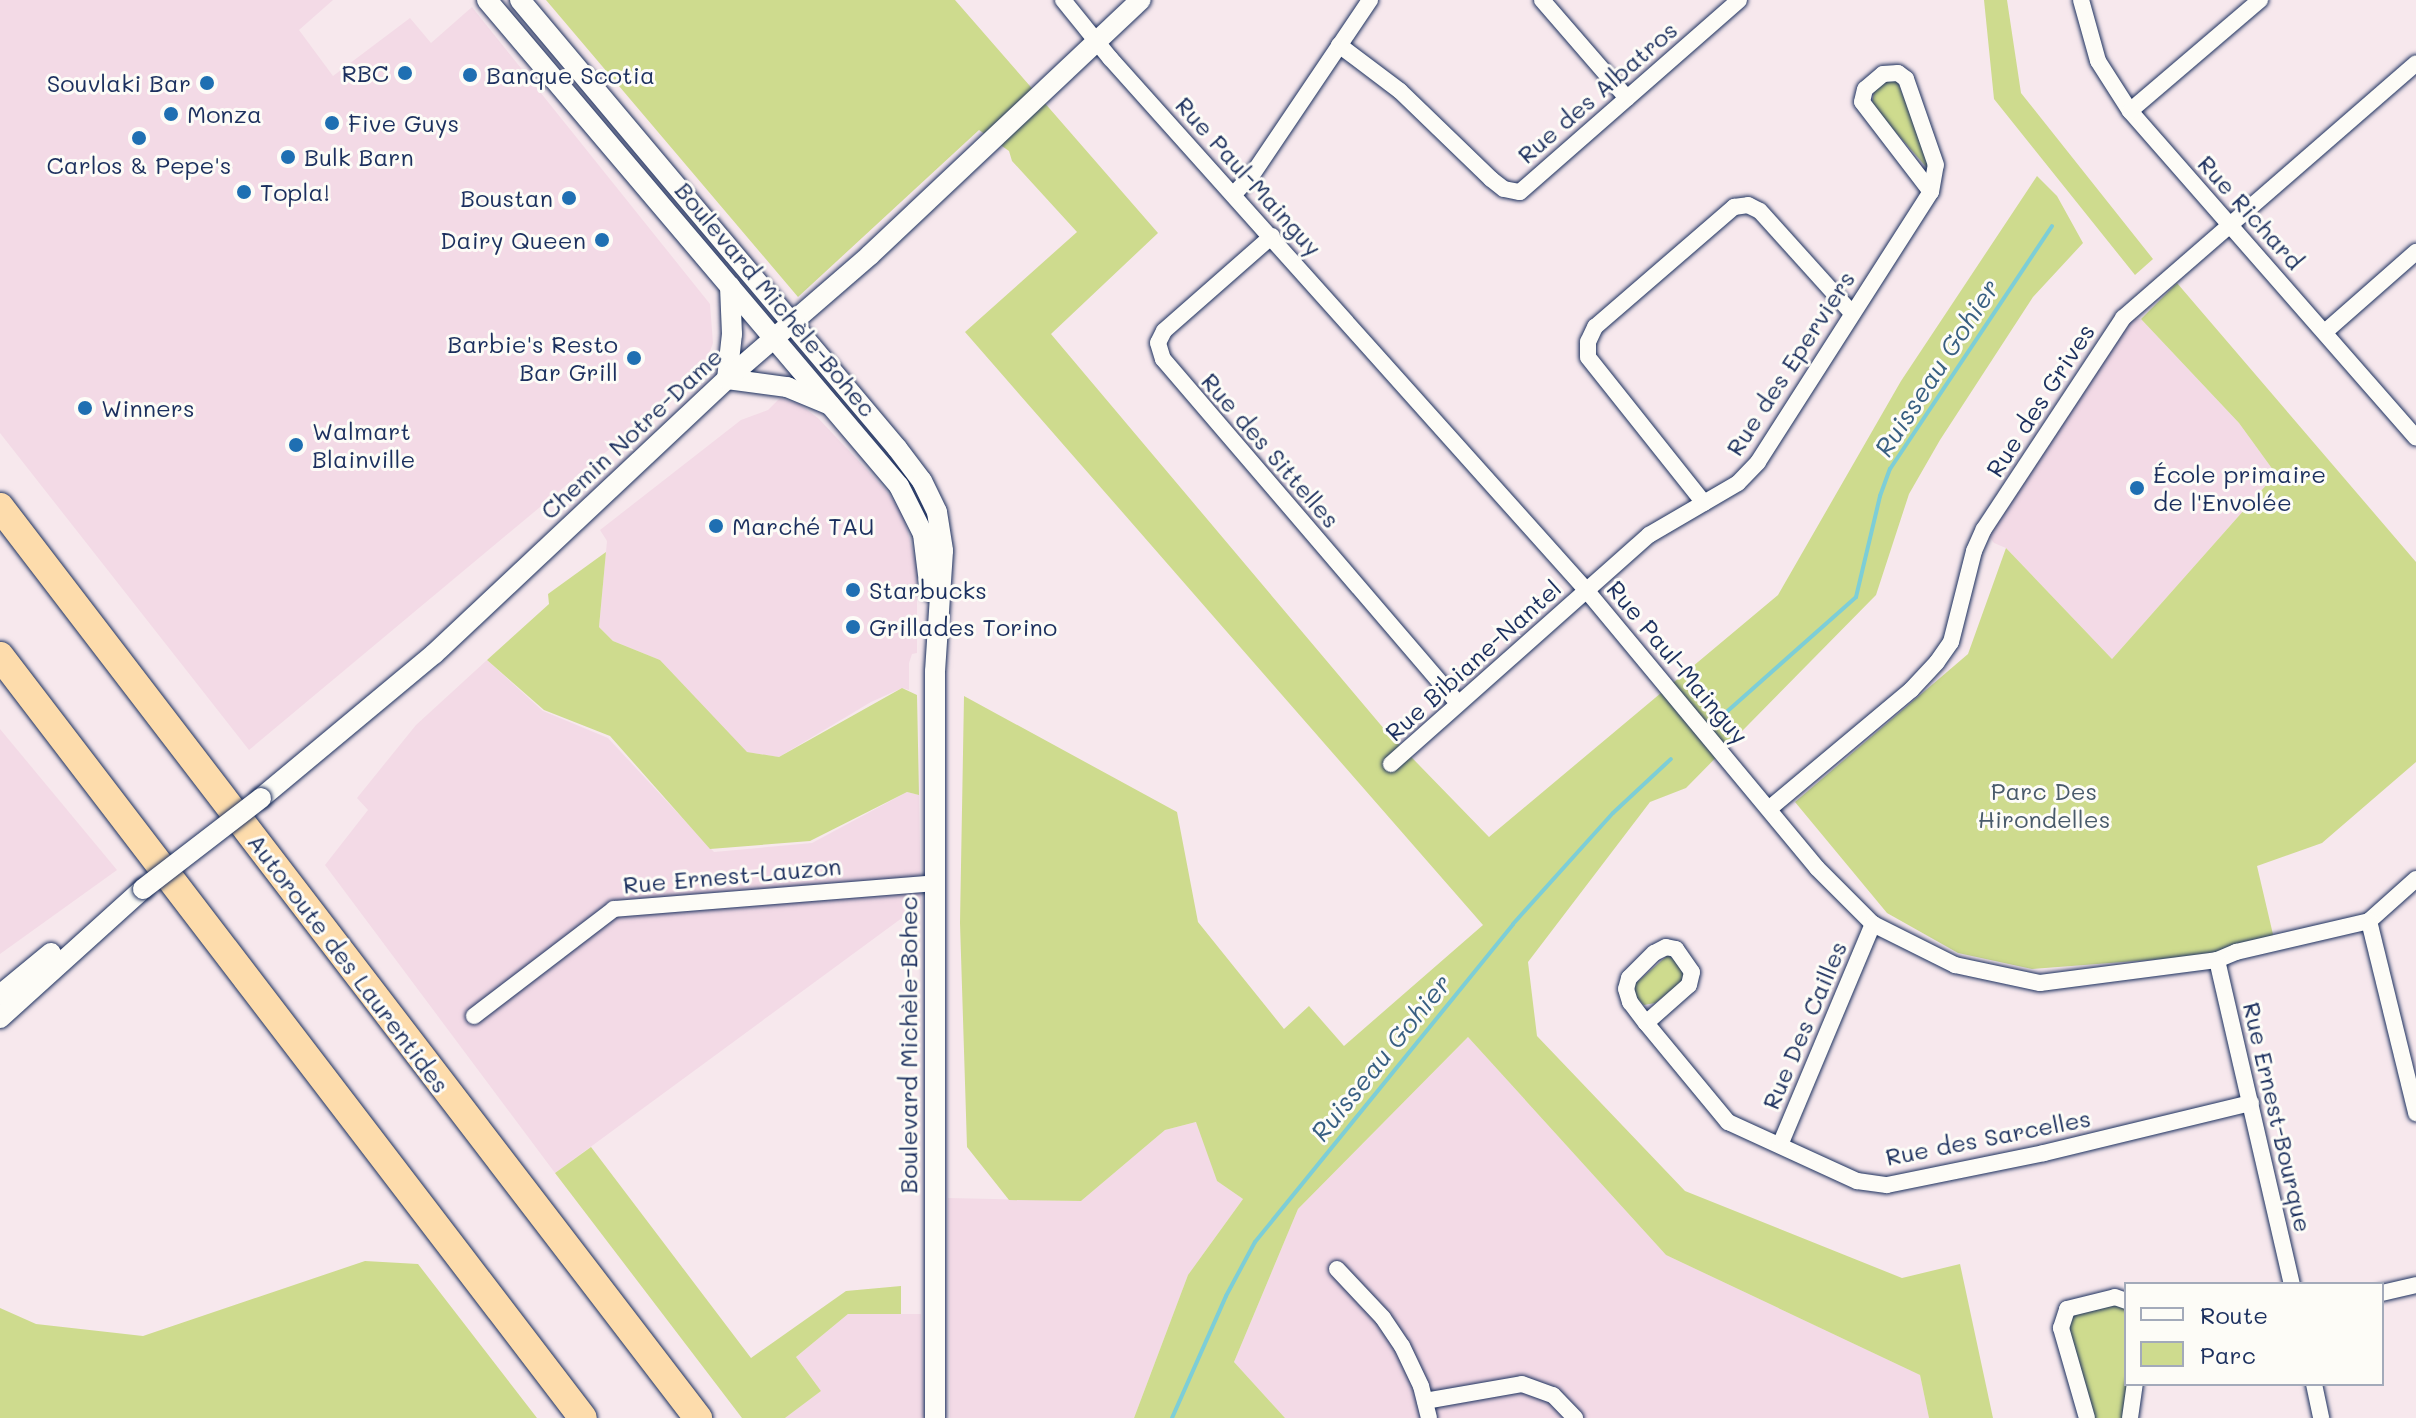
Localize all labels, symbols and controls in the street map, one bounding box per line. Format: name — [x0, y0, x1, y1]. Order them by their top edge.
street label: Rue des Albatros — [1511, 15, 1683, 169]
place label: RBC — [342, 59, 389, 87]
place label: Banque Scotia — [486, 61, 655, 89]
marker: RBC — [396, 64, 414, 82]
marker: Banque Scotia — [461, 66, 479, 84]
place label: Souvlaki Bar — [47, 69, 191, 97]
marker: Souvlaki Bar — [198, 74, 216, 92]
street label: Rue Paul-Mainguy — [1170, 90, 1328, 262]
place label: Monza — [187, 100, 262, 128]
marker: Monza — [162, 105, 180, 123]
place label: Five Guys — [348, 109, 459, 137]
marker: Five Guys — [323, 114, 341, 132]
marker: Carlos & Pepe's — [130, 129, 148, 147]
place label: Bulk Barn — [304, 143, 414, 171]
marker: Bulk Barn — [279, 148, 297, 166]
street label: Rue Richard — [2192, 149, 2310, 275]
place label: Carlos & Pepe's — [47, 151, 231, 179]
street label: Boulevard Michèle-Bohec — [669, 176, 883, 422]
place label: Topla! — [260, 178, 330, 206]
marker: Topla! — [235, 183, 253, 201]
place label: Boustan — [460, 184, 553, 212]
marker: Boustan — [560, 189, 578, 207]
place label: Dairy Queen — [440, 226, 586, 254]
marker: Dairy Queen — [593, 231, 611, 249]
street label: Rue des Eperviers — [1720, 265, 1860, 461]
water label: Ruisseau Gohier — [1868, 273, 2006, 463]
street label: Rue des Grives — [1980, 318, 2100, 482]
place label: Barbie's Resto Bar Grill — [447, 330, 618, 386]
street label: Chemin Notre-Dame — [534, 341, 728, 525]
marker: Barbie's Resto Bar Grill — [625, 349, 643, 367]
street label: Rue des Sittelles — [1196, 367, 1346, 533]
place label: Winners — [101, 394, 195, 422]
marker: Winners — [76, 399, 94, 417]
place label: Walmart Blainville — [312, 417, 415, 473]
marker: Walmart Blainville — [287, 436, 305, 454]
place label: École primaire de l'Envolée — [2153, 460, 2326, 516]
marker: École primaire de l'Envolée — [2128, 479, 2146, 497]
place label: Marché TAU — [732, 512, 874, 540]
marker: Marché TAU — [707, 517, 725, 535]
street label: Rue Bibiane-Nantel — [1379, 573, 1567, 747]
street label: Rue Paul-Mainguy — [1601, 575, 1755, 749]
place label: Starbucks — [869, 576, 987, 604]
marker: Starbucks — [844, 581, 862, 599]
place label: Grillades Torino — [869, 613, 1057, 641]
marker: Grillades Torino — [844, 618, 862, 636]
park label: Parc Des Hirondelles — [1978, 777, 2110, 833]
street label: Autoroute des Laurentides — [242, 828, 456, 1098]
street label: Rue Ernest-Lauzon — [622, 851, 842, 899]
street label: Boulevard Michèle-Bohec — [894, 896, 922, 1194]
street label: Rue Des Cailles — [1756, 937, 1852, 1113]
water label: Ruisseau Gohier — [1304, 968, 1458, 1148]
street label: Rue Ernest-Bourque — [2238, 999, 2318, 1235]
street label: Rue des Sarcelles — [1883, 1103, 2093, 1171]
legend — [2124, 1282, 2384, 1386]
text: Route — [2200, 1299, 2268, 1330]
text: Parc — [2200, 1339, 2256, 1370]

